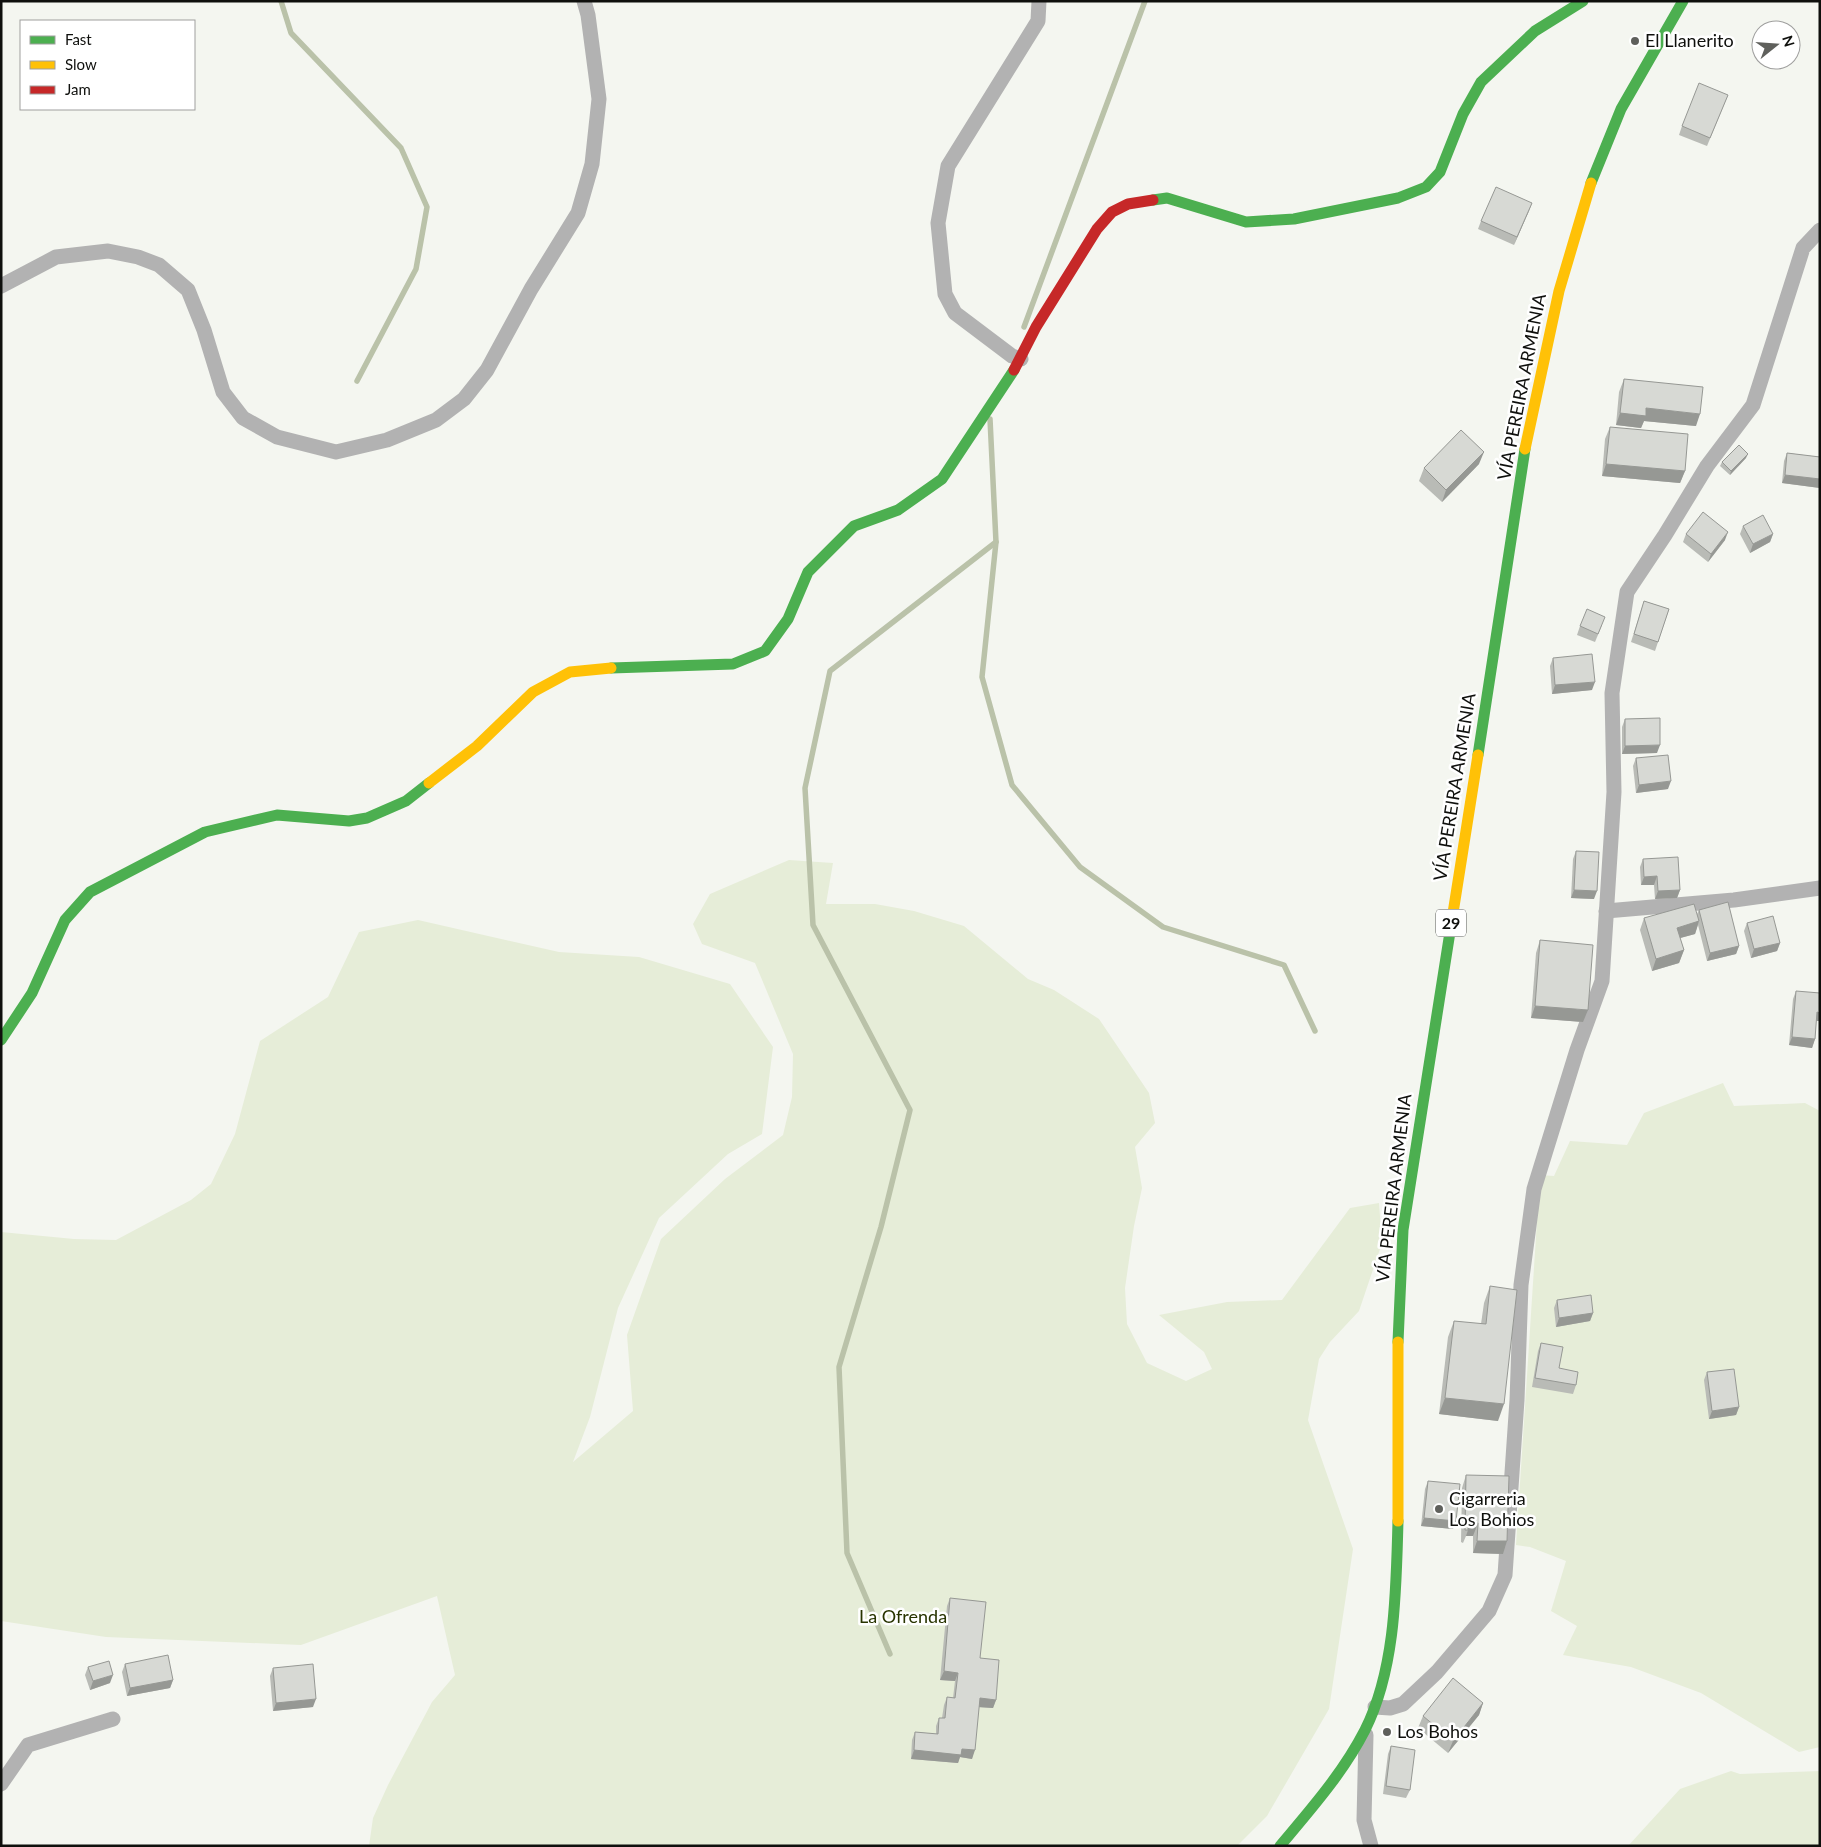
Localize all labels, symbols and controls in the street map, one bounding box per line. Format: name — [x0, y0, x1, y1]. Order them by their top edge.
legend — [20, 20, 195, 110]
north arrow — [1751, 20, 1801, 70]
place label: El Llanerito — [1645, 29, 1734, 51]
text: Fast — [65, 30, 92, 48]
text: N — [1779, 33, 1799, 49]
marker: El Llanerito — [1629, 35, 1641, 47]
text: Slow — [65, 55, 97, 73]
text: Jam — [65, 80, 91, 98]
street label: VÍA PEREIRA ARMENIA — [1492, 291, 1550, 482]
street label: VÍA PEREIRA ARMENIA — [1428, 691, 1480, 882]
road number: 29 — [1436, 910, 1466, 936]
street label: VÍA PEREIRA ARMENIA — [1371, 1092, 1416, 1283]
place label: Cigarreria Los Bohios — [1449, 1487, 1534, 1530]
marker: Cigarreria Los Bohios — [1433, 1503, 1445, 1515]
park label: La Ofrenda — [859, 1605, 947, 1627]
place label: Los Bohos — [1397, 1720, 1478, 1742]
marker: Los Bohos — [1381, 1726, 1393, 1738]

